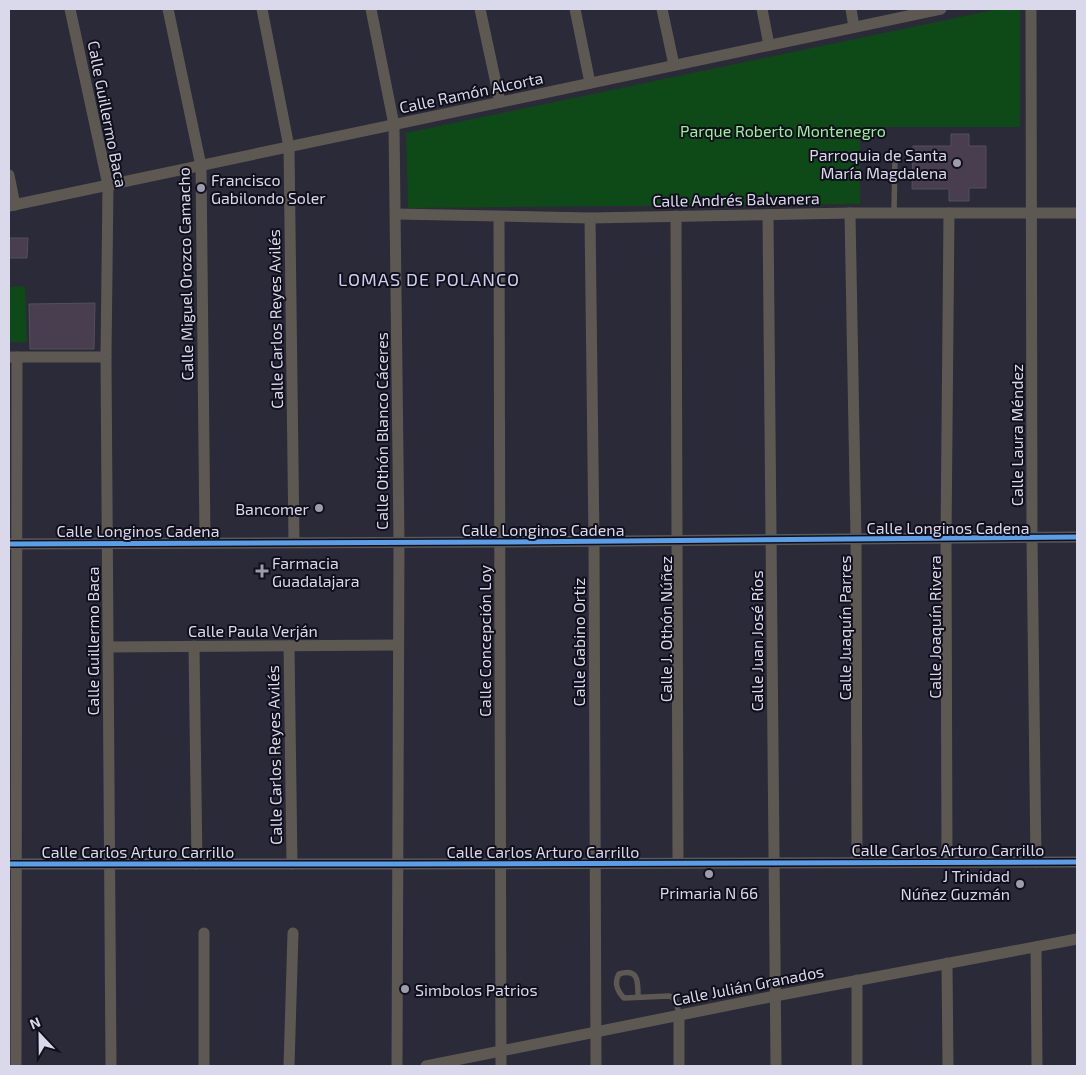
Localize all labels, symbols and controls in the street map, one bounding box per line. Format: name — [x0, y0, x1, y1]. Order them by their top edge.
street label: Calle Guillermo Baca — [84, 39, 132, 189]
street label: Calle Ramón Alcorta — [397, 67, 545, 117]
park label: Parque Roberto Montenegro — [680, 121, 886, 140]
place label: Parroquia de Santa María Magdalena — [809, 145, 947, 182]
marker: Parroquia de Santa María Magdalena — [951, 157, 963, 169]
street label: Calle Miguel Orozco Camacho — [174, 167, 196, 381]
place label: Francisco Gabilondo Soler — [211, 170, 326, 207]
marker: Francisco Gabilondo Soler — [195, 182, 207, 194]
street label: Calle Andrés Balvanera — [652, 188, 820, 210]
street label: Calle Carlos Reyes Avilés — [264, 229, 286, 409]
district label: LOMAS DE POLANCO — [338, 268, 520, 290]
street label: Calle Othón Blanco Cáceres — [372, 332, 391, 530]
street label: Calle Laura Méndez — [1007, 364, 1026, 506]
place label: Bancomer — [235, 499, 310, 518]
marker: Bancomer — [313, 502, 325, 514]
street label: Calle Longinos Cadena — [867, 518, 1029, 537]
street label: Calle Longinos Cadena — [462, 520, 624, 539]
street label: Calle Longinos Cadena — [57, 521, 219, 540]
place label: Farmacia Guadalajara — [272, 553, 359, 591]
street label: Calle Juaquín Parres — [835, 555, 854, 701]
street label: Calle Joaquín Rivera — [925, 555, 944, 699]
street label: Calle J. Othón Núñez — [656, 556, 675, 702]
street label: Calle Concepción Loy — [475, 564, 494, 717]
marker: Farmacia Guadalajara — [256, 565, 268, 577]
street label: Calle Guillermo Baca — [83, 566, 102, 716]
street label: Calle Juan José Ríos — [747, 570, 766, 712]
street label: Calle Gabino Ortiz — [569, 578, 588, 706]
street label: Calle Paula Verján — [188, 621, 318, 641]
street label: Calle Carlos Reyes Avilés — [263, 665, 285, 845]
street label: Calle Carlos Arturo Carrillo — [852, 840, 1044, 859]
street label: Calle Carlos Arturo Carrillo — [42, 842, 234, 861]
street label: Calle Carlos Arturo Carrillo — [447, 842, 639, 861]
place label: J Trinidad Núñez Guzmán — [901, 866, 1010, 903]
marker: Primaria N 66 — [703, 868, 715, 880]
marker: J Trinidad Núñez Guzmán — [1014, 878, 1026, 890]
place label: Primaria N 66 — [660, 883, 758, 902]
street label: Calle Julián Granados — [671, 961, 825, 1009]
place label: Simbolos Patrios — [415, 980, 538, 999]
marker: Simbolos Patrios — [399, 983, 411, 995]
north arrow — [15, 1010, 65, 1060]
text: N — [27, 1013, 43, 1032]

